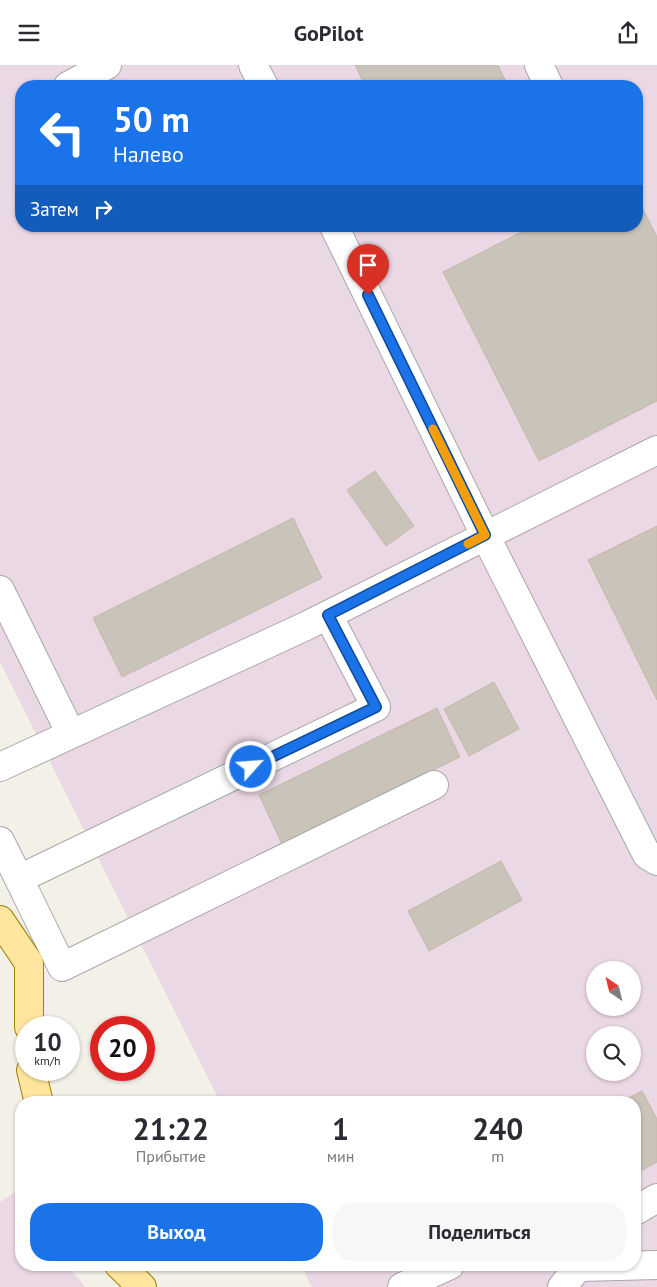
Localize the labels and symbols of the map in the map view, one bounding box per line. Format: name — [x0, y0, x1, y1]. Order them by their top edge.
pin — [347, 244, 389, 295]
position arrow — [224, 740, 276, 792]
north arrow — [586, 961, 641, 1016]
speed limit sign: 20 — [90, 1016, 155, 1081]

